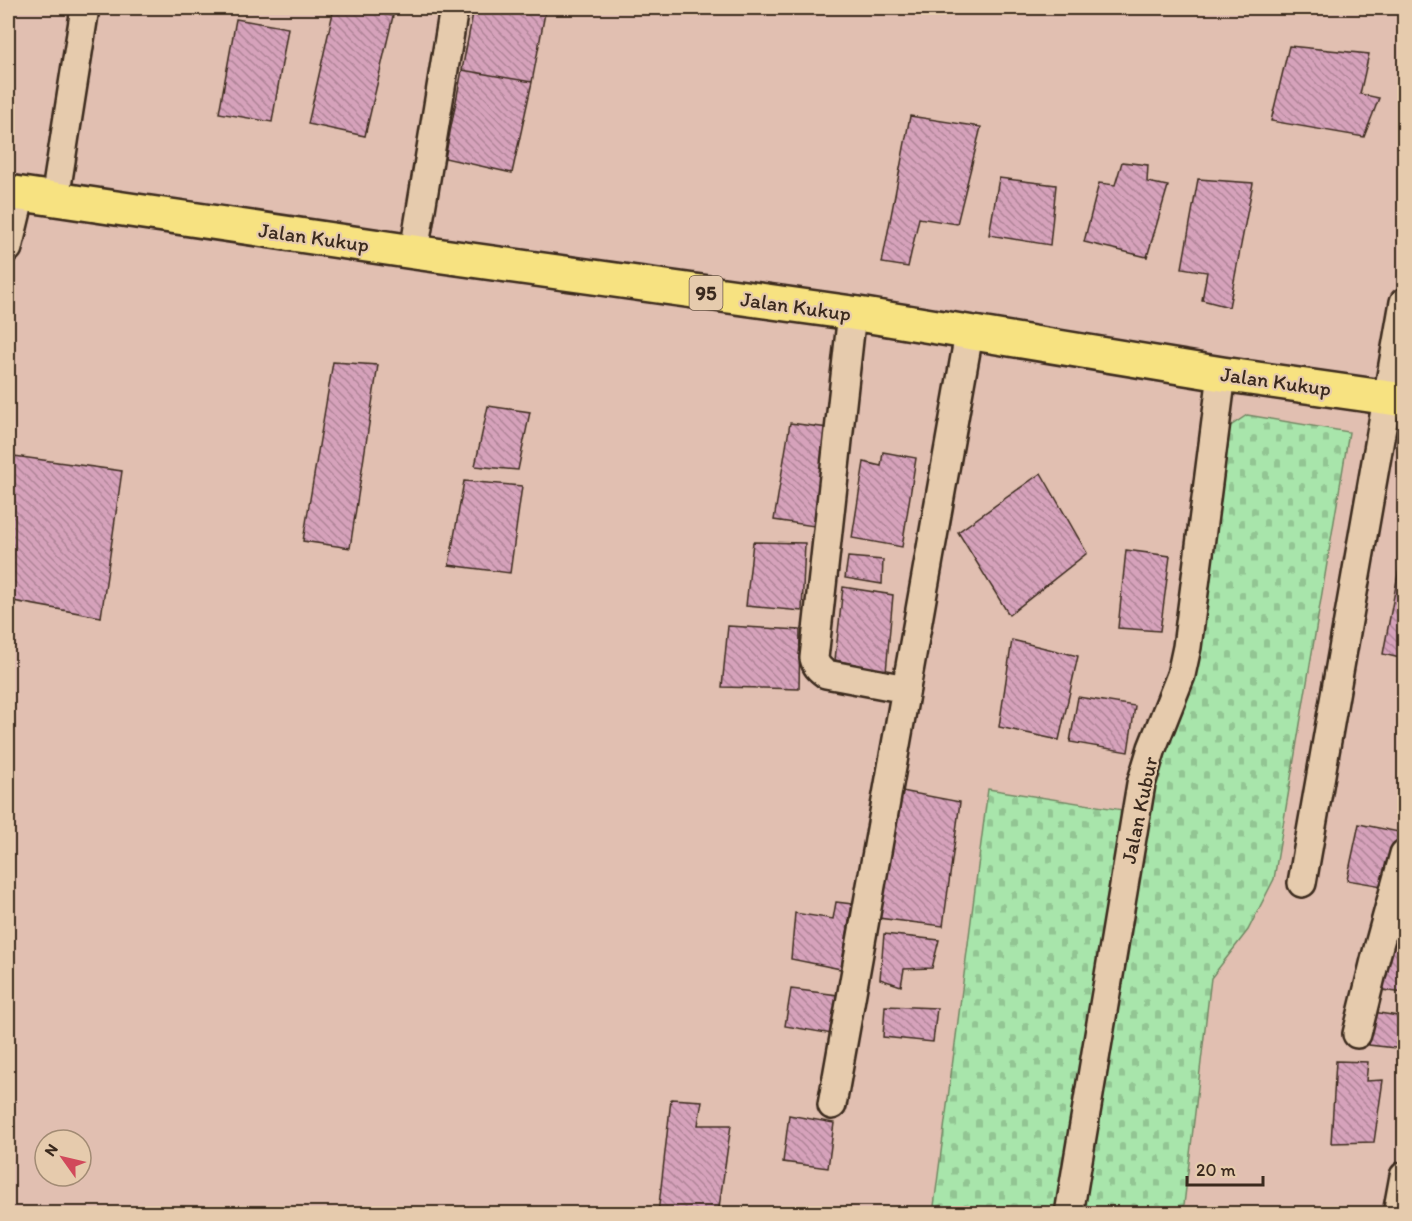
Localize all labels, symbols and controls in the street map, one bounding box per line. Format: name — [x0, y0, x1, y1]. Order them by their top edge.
street label: Jalan Kukup — [257, 217, 371, 257]
road number: 95 — [690, 276, 722, 310]
street label: Jalan Kukup — [739, 286, 853, 326]
street label: Jalan Kukup — [1219, 361, 1333, 401]
street label: Jalan Kubur — [1115, 754, 1163, 866]
north arrow — [33, 1128, 93, 1188]
text: N — [40, 1140, 62, 1160]
scale bar — [1187, 1149, 1264, 1187]
text: 20 m — [1196, 1159, 1236, 1181]

